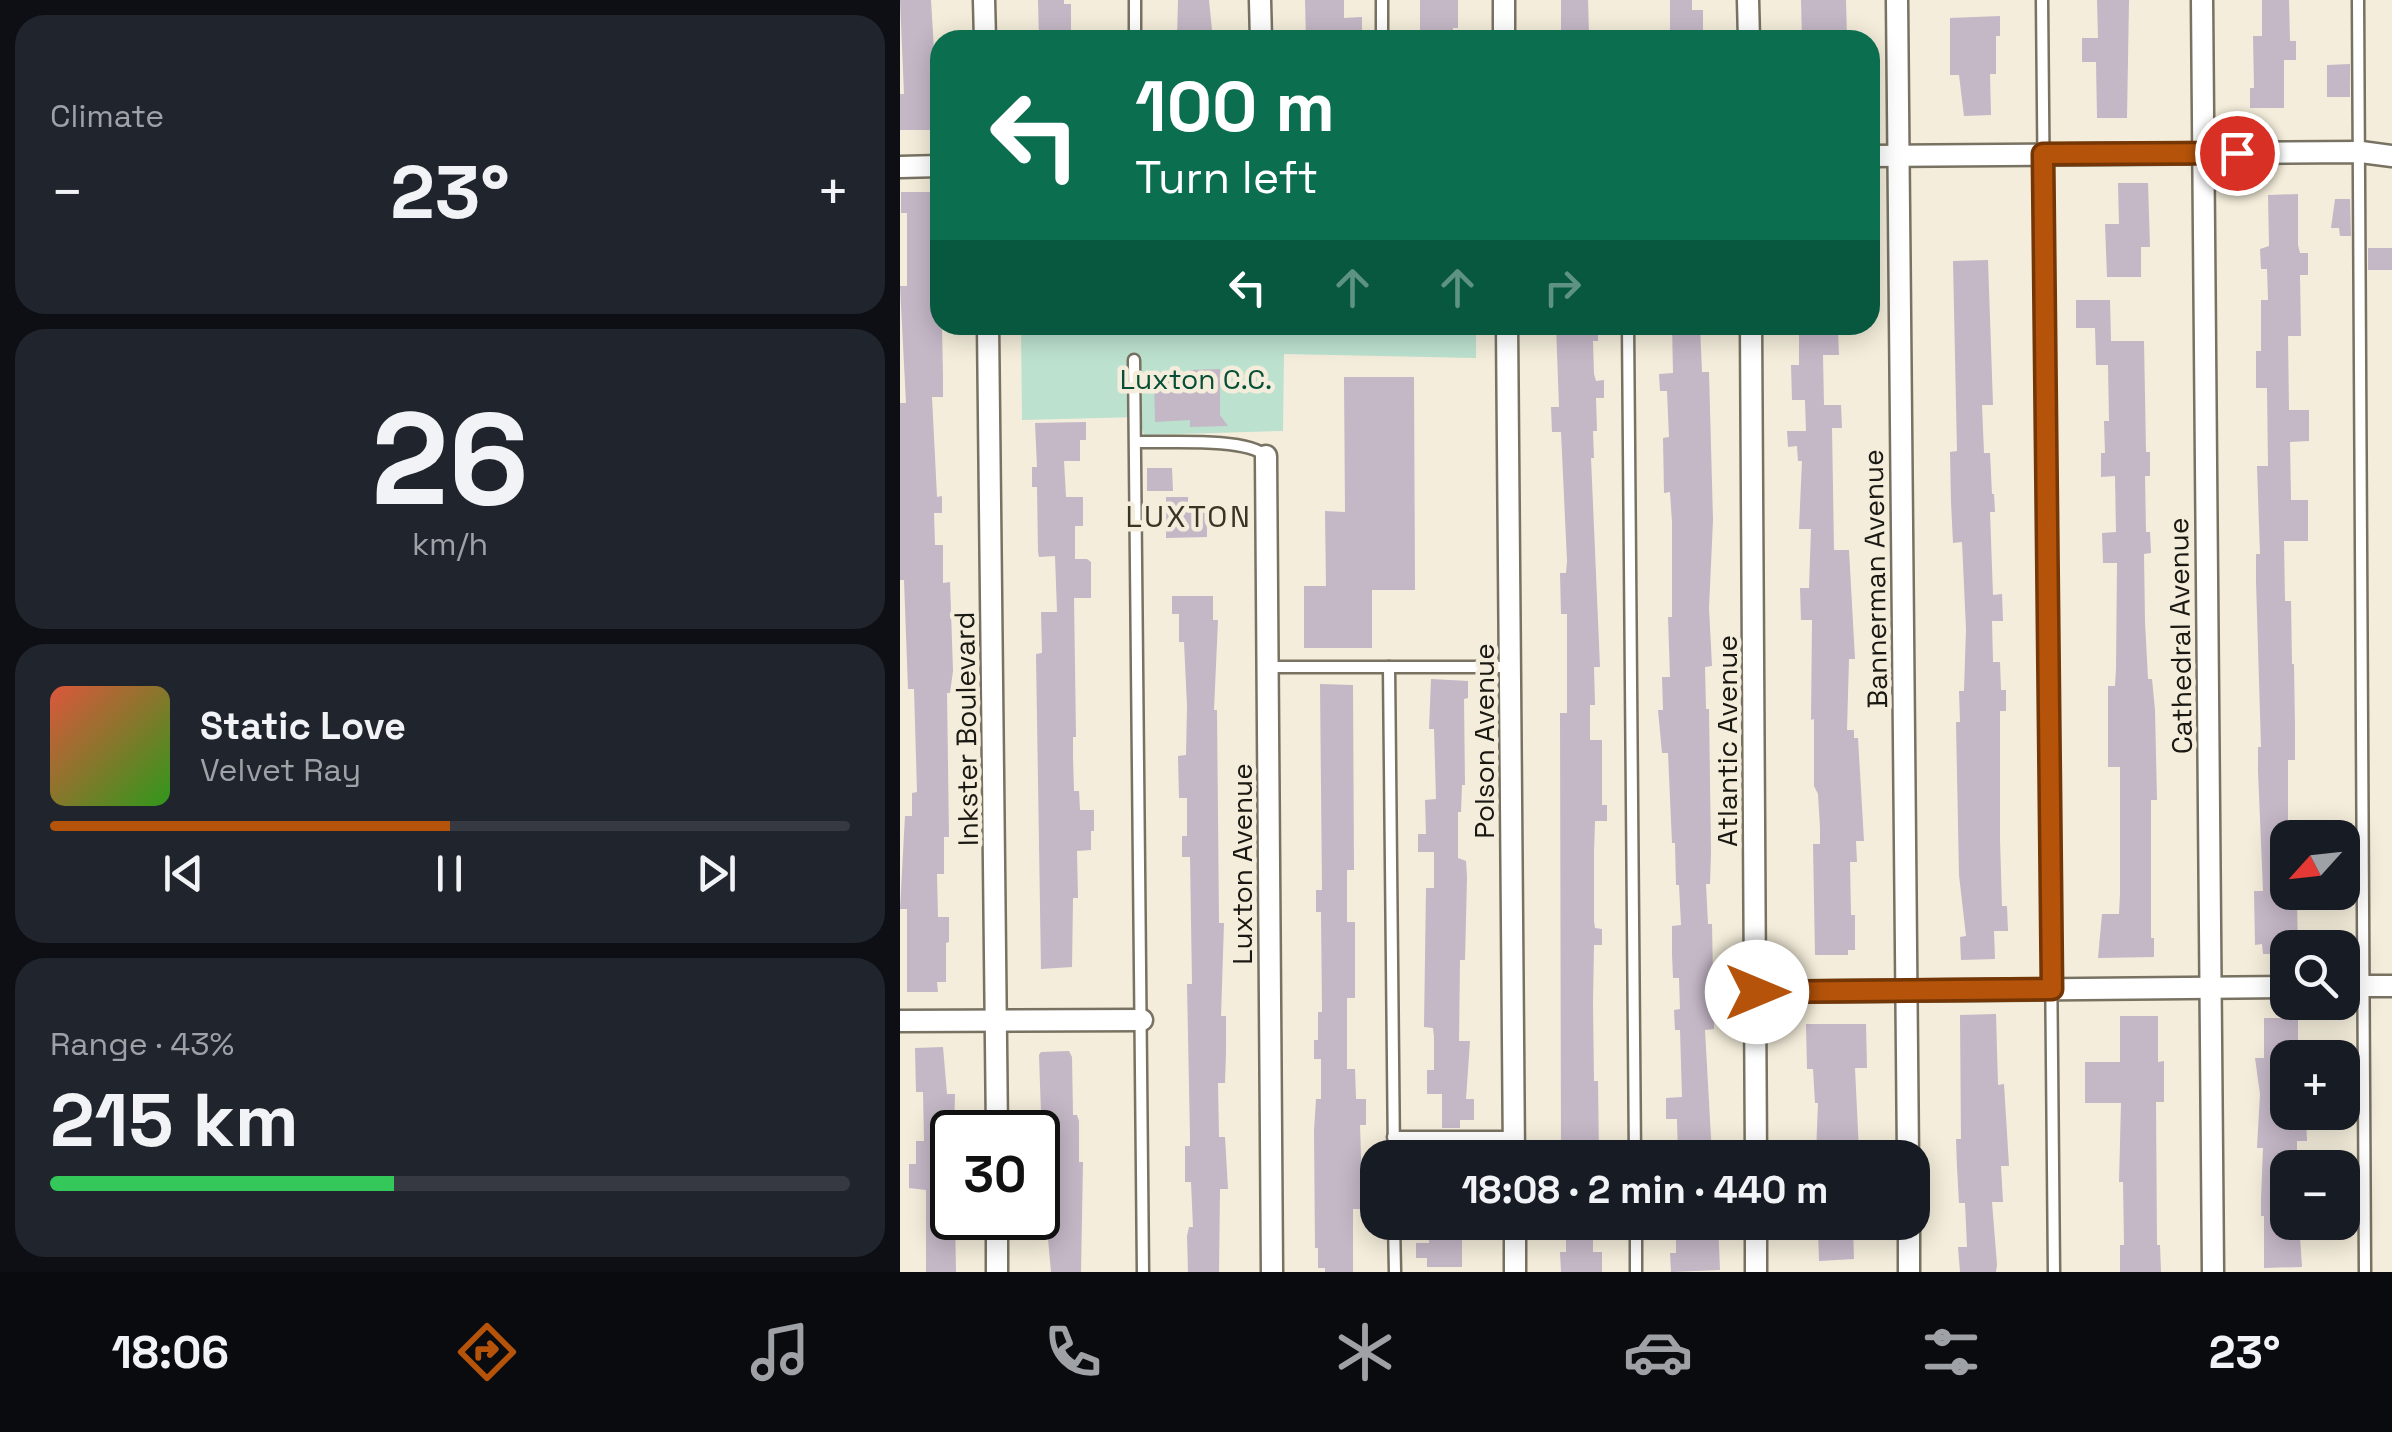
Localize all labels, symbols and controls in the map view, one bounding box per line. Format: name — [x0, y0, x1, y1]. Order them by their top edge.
text: 100 m — [1135, 62, 1335, 151]
icon: left — [970, 70, 1100, 200]
text: Climate — [50, 96, 164, 136]
pin — [2195, 111, 2280, 196]
icon: arrive — [2210, 126, 2265, 181]
text: 23° — [390, 144, 510, 240]
text: Turn left — [1135, 149, 1318, 206]
text: − — [50, 157, 84, 227]
text: + — [816, 157, 850, 227]
icon: left — [1220, 260, 1275, 315]
icon: ahead — [1325, 260, 1380, 315]
icon: ahead — [1430, 260, 1485, 315]
icon: right — [1535, 260, 1590, 315]
park label: Luxton C.C. — [1120, 361, 1272, 397]
text: 26 — [371, 376, 529, 542]
street label: Bannerman Avenue — [1855, 449, 1895, 709]
district label: LUXTON — [1126, 497, 1252, 536]
street label: Cathedral Avenue — [2160, 517, 2200, 755]
text: km/h — [412, 524, 488, 564]
street label: Inkster Boulevard — [946, 611, 986, 847]
street label: Atlantic Avenue — [1709, 635, 1745, 847]
street label: Polson Avenue — [1466, 643, 1502, 839]
text: Static Love — [200, 702, 406, 750]
text: Velvet Ray — [200, 750, 361, 790]
street label: Luxton Avenue — [1224, 763, 1260, 965]
north arrow — [2270, 820, 2360, 910]
map controls — [2270, 820, 2360, 1240]
icon: previous — [156, 846, 211, 901]
icon: pause — [422, 846, 477, 901]
icon: next — [689, 846, 744, 901]
button: search — [2270, 930, 2360, 1020]
position arrow — [1705, 940, 1809, 1044]
text: Range · 43% — [50, 1024, 234, 1064]
button: + — [2270, 1040, 2360, 1130]
text: 215 km — [50, 1072, 299, 1168]
speed limit sign: 30 — [930, 1110, 1060, 1240]
button: − — [2270, 1150, 2360, 1240]
text: 18:08 · 2 min · 440 m — [1461, 1166, 1829, 1214]
icon: directions — [452, 1317, 522, 1387]
icon: music — [745, 1317, 815, 1387]
icon: phone — [1038, 1317, 1108, 1387]
icon: climate — [1330, 1317, 1400, 1387]
icon: car — [1623, 1317, 1693, 1387]
icon: filters — [1916, 1317, 1986, 1387]
text: 18:06 — [111, 1324, 229, 1381]
text: 23° — [2209, 1324, 2281, 1381]

